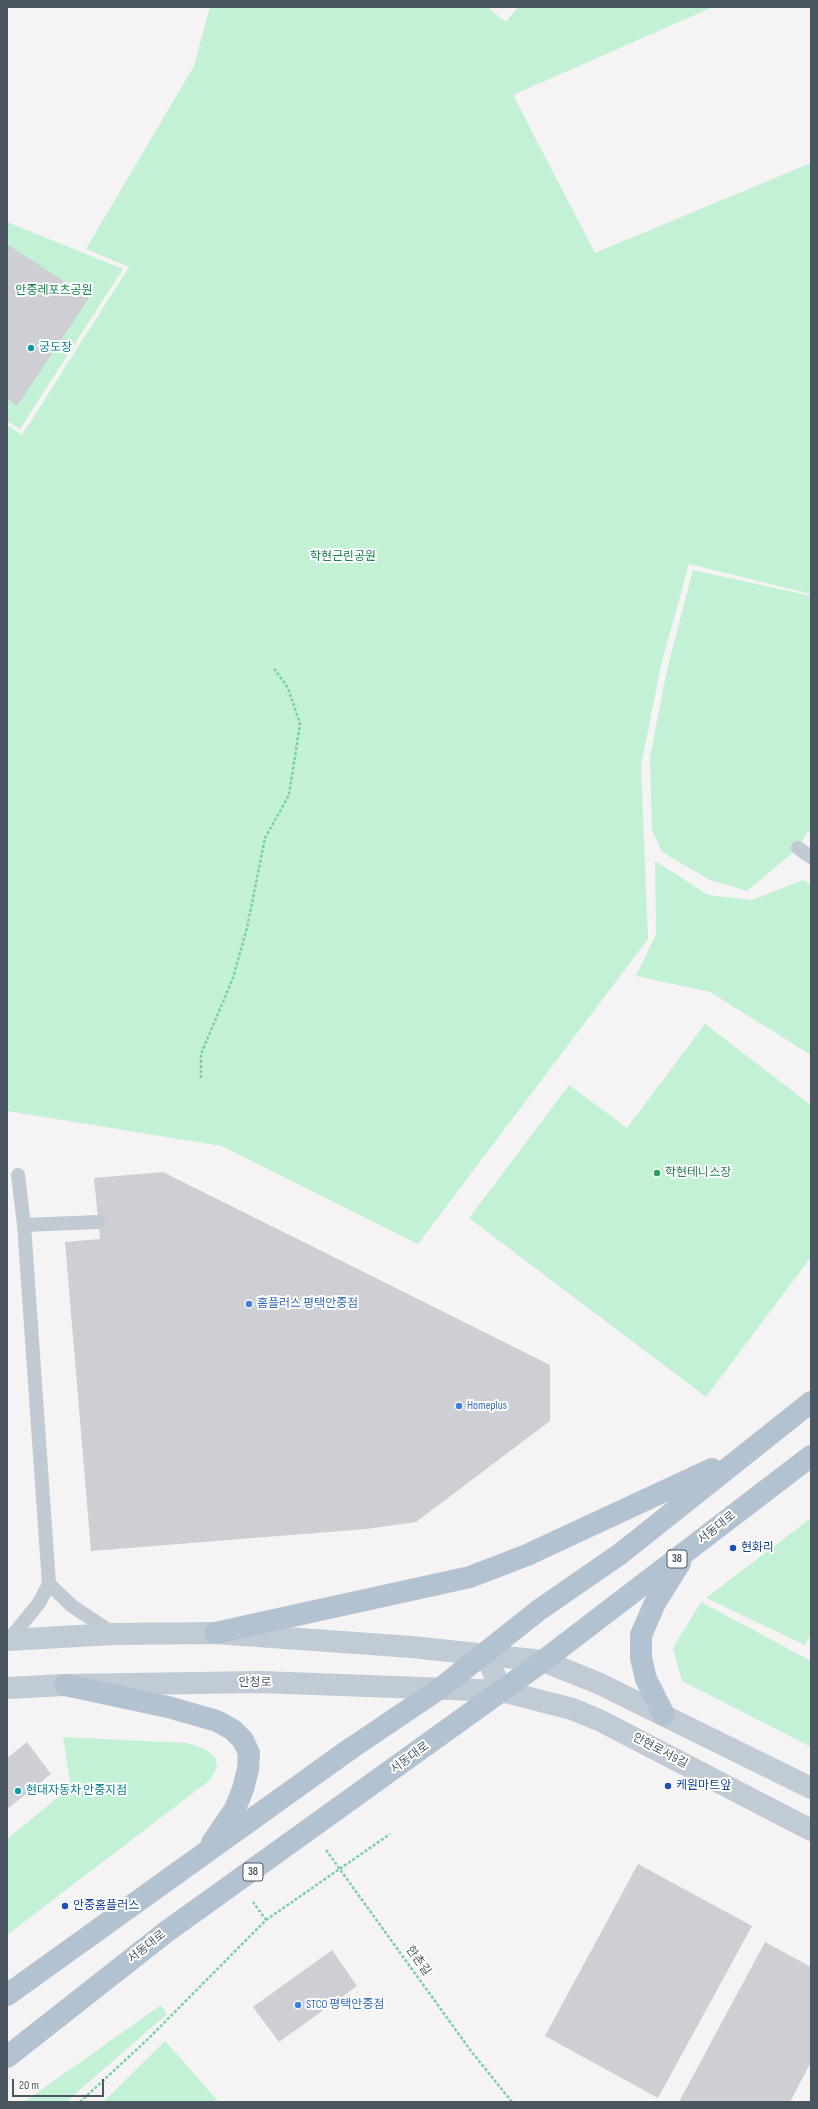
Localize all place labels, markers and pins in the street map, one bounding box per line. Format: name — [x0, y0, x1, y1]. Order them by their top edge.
place label: 궁도장 — [39, 341, 72, 355]
marker: 궁도장 — [26, 343, 36, 353]
place label: 학현테니스장 — [665, 1166, 731, 1180]
marker: 학현테니스장 — [652, 1168, 662, 1178]
place label: 홈플러스 평택안중점 — [257, 1297, 358, 1311]
marker: 홈플러스 평택안중점 — [244, 1299, 254, 1309]
place label: Homeplus — [467, 1399, 507, 1413]
marker: Homeplus — [454, 1401, 464, 1411]
place label: 현화리 — [741, 1541, 774, 1555]
marker: 현화리 — [728, 1543, 738, 1553]
place label: 케원마트앞 — [676, 1779, 731, 1793]
marker: 케원마트앞 — [663, 1781, 673, 1791]
place label: 현대자동차 안중지점 — [26, 1784, 127, 1798]
marker: 현대자동차 안중지점 — [13, 1786, 23, 1796]
place label: 안중홈플러스 — [73, 1899, 139, 1913]
marker: 안중홈플러스 — [60, 1901, 70, 1911]
place label: STCO 평택안중점 — [306, 1998, 384, 2012]
marker: STCO 평택안중점 — [293, 2000, 303, 2010]

